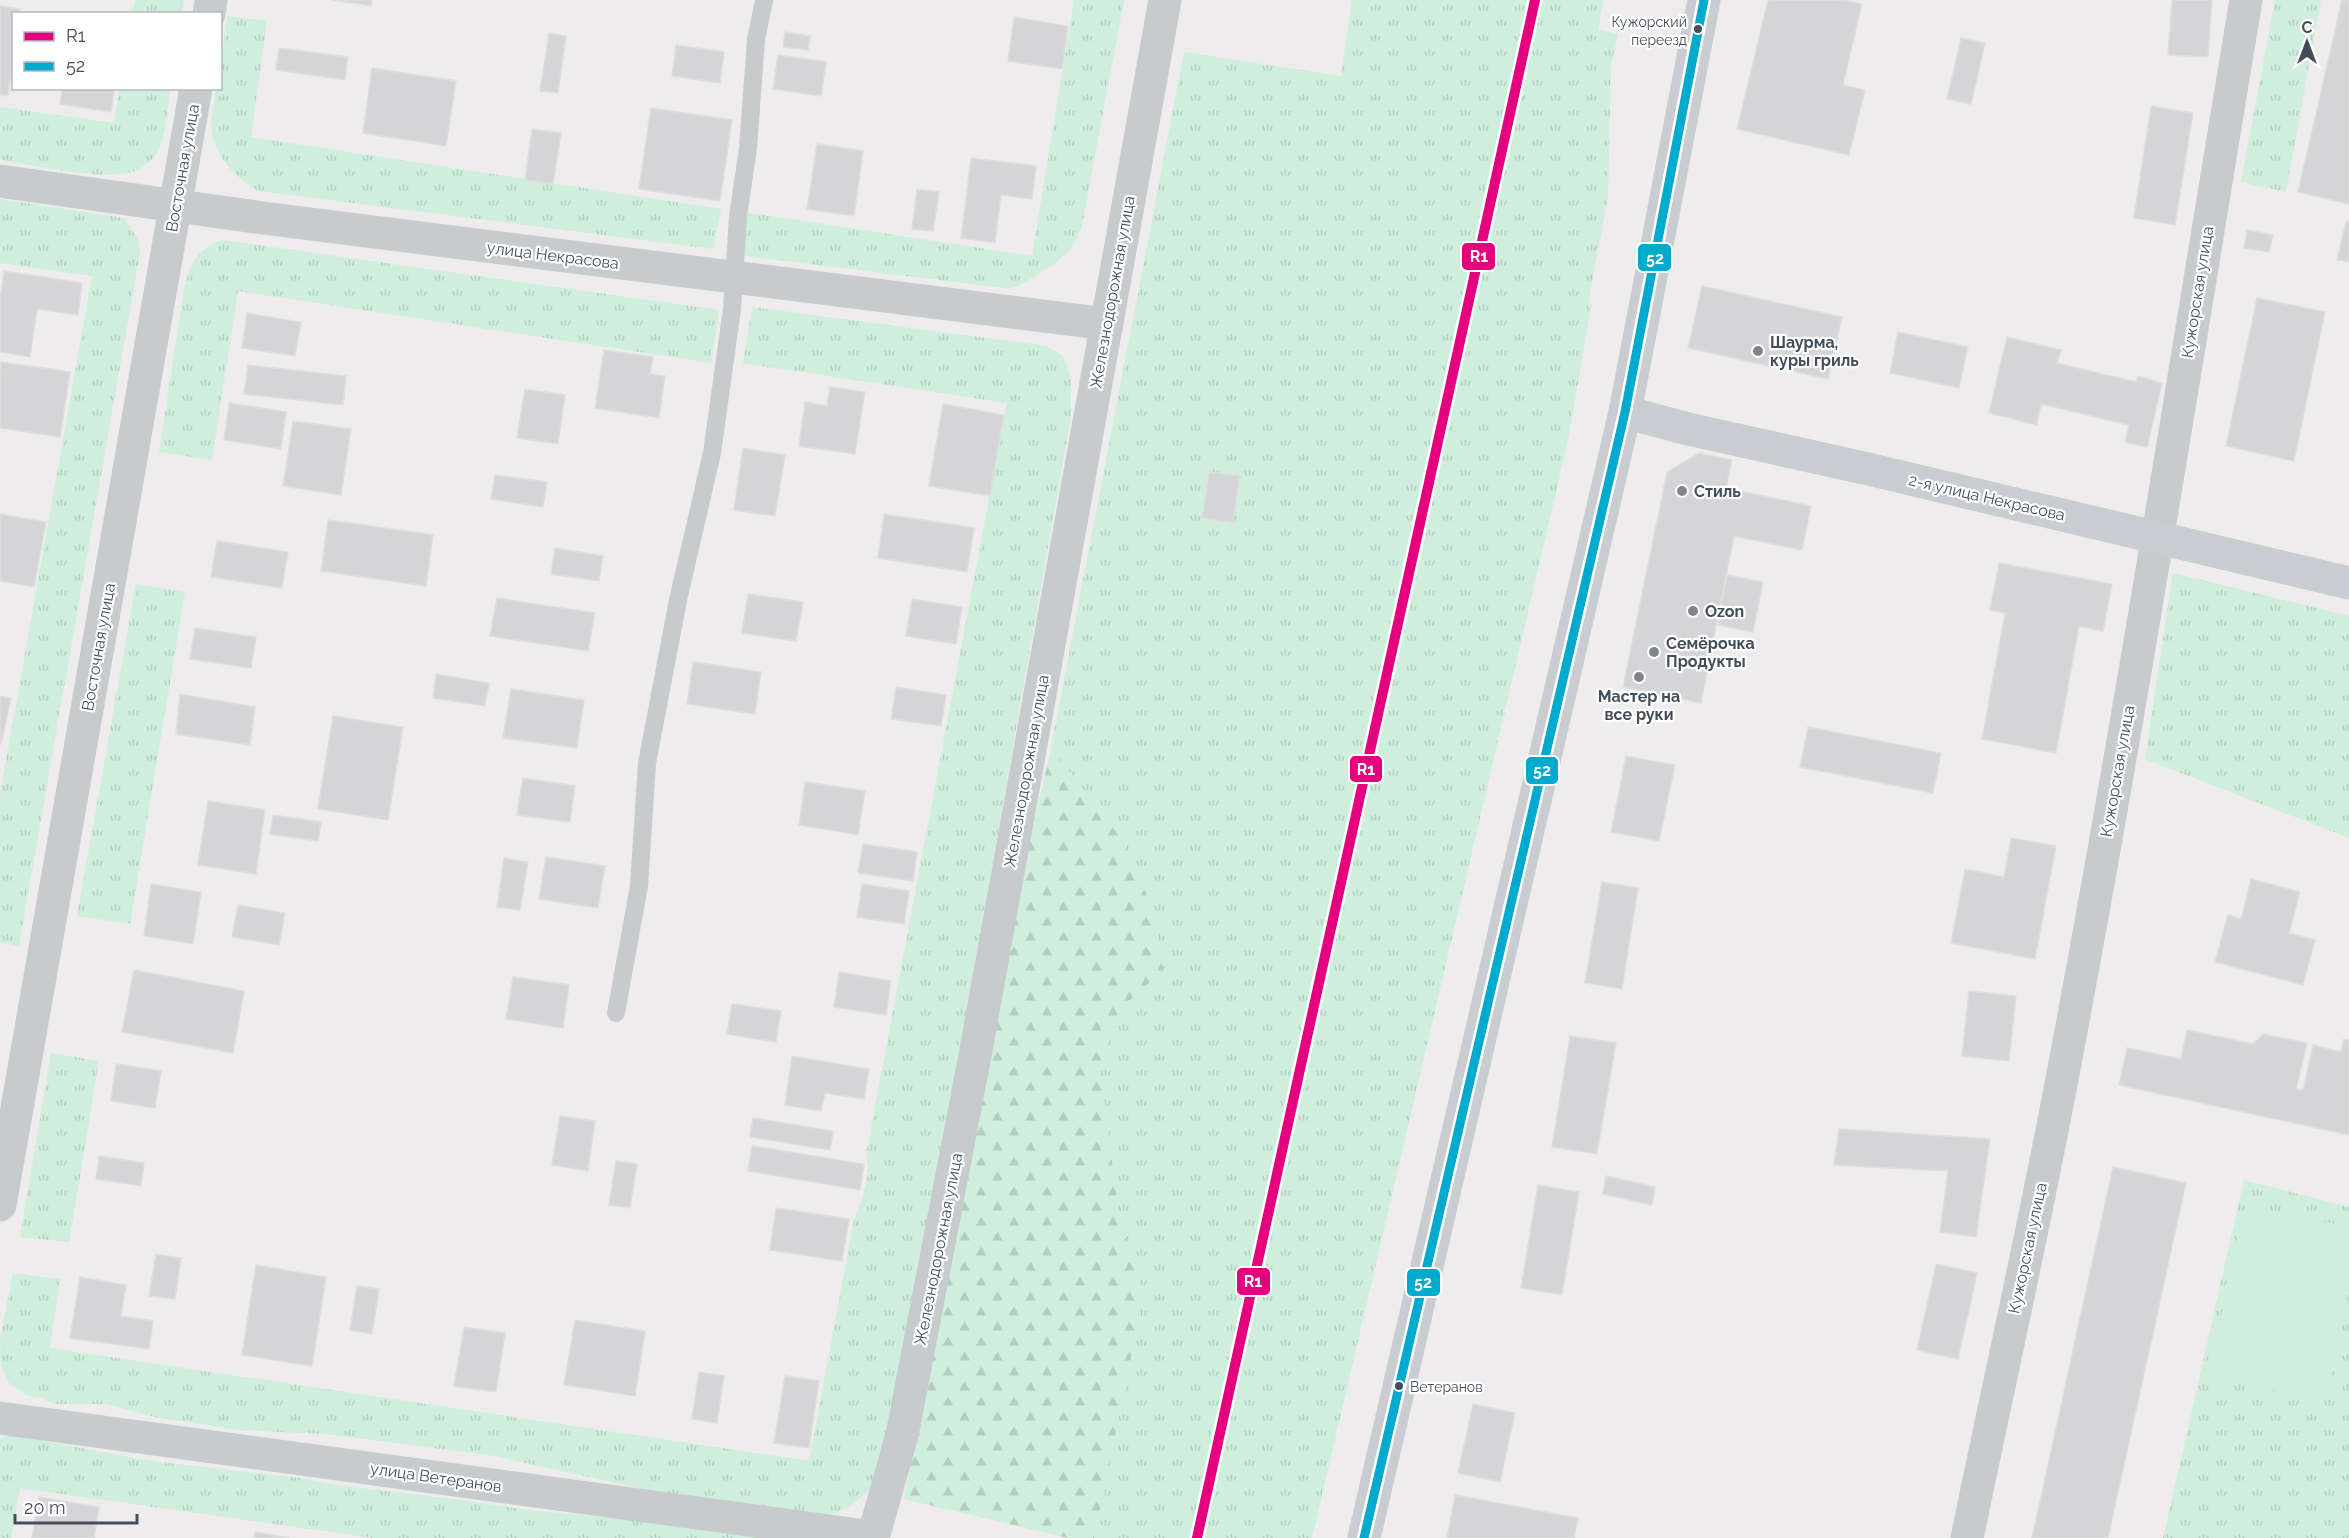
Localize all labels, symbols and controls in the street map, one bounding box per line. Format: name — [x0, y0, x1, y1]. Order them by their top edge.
legend — [12, 12, 222, 90]
north arrow — [2277, 12, 2337, 72]
place label: Кужорский переезд — [1611, 14, 1687, 48]
text: С — [2302, 18, 2313, 37]
marker: Кужорский переезд — [1692, 23, 1704, 35]
text: R1 — [66, 25, 86, 46]
text: 52 — [66, 55, 85, 76]
street label: Восточная улица — [162, 103, 203, 234]
street label: Железнодорожная улица — [1086, 194, 1139, 390]
street label: Кужорская улица — [2178, 225, 2217, 359]
street label: улица Некрасова — [486, 238, 620, 273]
line badge: R1 — [1461, 242, 1496, 271]
line badge: 52 — [1637, 243, 1672, 272]
text: R1 — [1470, 247, 1488, 266]
text: 52 — [1646, 249, 1664, 268]
place label: Шаурма, куры гриль — [1770, 333, 1859, 370]
marker: Шаурма, куры гриль — [1751, 344, 1765, 358]
street label: 2-я улица Некрасова — [1907, 470, 2067, 525]
place label: Стиль — [1694, 482, 1741, 501]
marker: Стиль — [1675, 484, 1689, 498]
street label: Восточная улица — [78, 582, 119, 713]
place label: Ozon — [1705, 602, 1744, 621]
marker: Ozon — [1686, 604, 1700, 618]
place label: Семёрочка Продукты — [1666, 634, 1755, 671]
marker: Семёрочка Продукты — [1647, 645, 1661, 659]
marker: Мастер на все руки — [1632, 670, 1646, 684]
street label: Железнодорожная улица — [1000, 673, 1053, 869]
place label: Мастер на все руки — [1598, 687, 1680, 724]
street label: Кужорская улица — [2097, 704, 2138, 838]
line badge: R1 — [1349, 755, 1383, 783]
line badge: 52 — [1525, 756, 1559, 785]
text: R1 — [1357, 760, 1375, 779]
text: 52 — [1533, 761, 1551, 780]
street label: Железнодорожная улица — [911, 1151, 966, 1347]
street label: Кужорская улица — [2004, 1181, 2051, 1315]
line badge: R1 — [1236, 1267, 1271, 1296]
line badge: 52 — [1406, 1268, 1441, 1297]
text: R1 — [1244, 1272, 1262, 1291]
text: 52 — [1414, 1273, 1432, 1292]
place label: Ветеранов — [1410, 1379, 1483, 1395]
marker: Ветеранов — [1393, 1380, 1405, 1392]
street label: улица Ветеранов — [369, 1459, 503, 1496]
scale bar — [15, 1487, 136, 1525]
text: 20 m — [24, 1497, 66, 1518]

